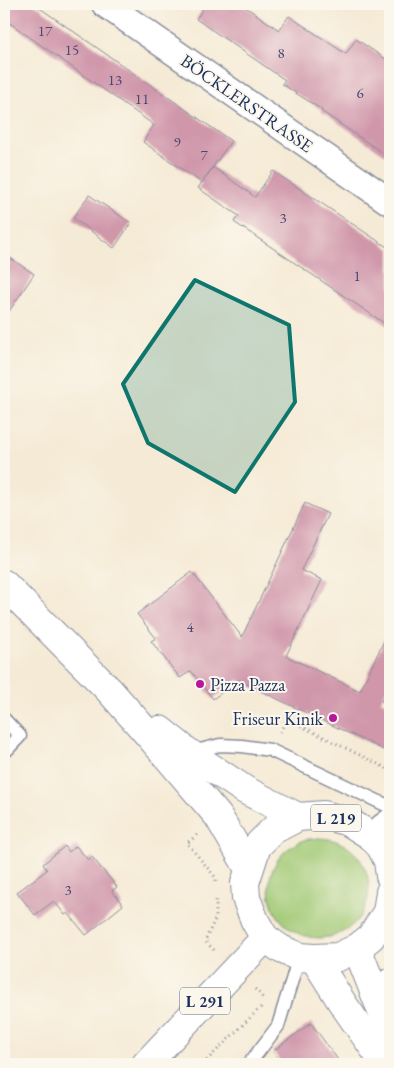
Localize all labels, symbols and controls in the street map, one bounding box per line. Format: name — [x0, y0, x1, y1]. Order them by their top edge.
house number: 17 — [38, 21, 53, 40]
house number: 15 — [65, 40, 79, 59]
house number: 8 — [277, 43, 285, 62]
street label: BÖCKLERSTRASSE — [176, 49, 318, 157]
house number: 13 — [108, 70, 122, 89]
house number: 6 — [356, 83, 364, 102]
house number: 11 — [135, 89, 149, 108]
house number: 9 — [173, 132, 181, 151]
house number: 7 — [200, 145, 208, 164]
house number: 3 — [279, 208, 287, 227]
house number: 1 — [353, 266, 361, 285]
house number: 4 — [186, 617, 194, 636]
place label: Pizza Pazza — [210, 673, 286, 696]
marker: Pizza Pazza — [194, 678, 206, 690]
place label: Friseur Kinik — [232, 707, 324, 730]
marker: Friseur Kinik — [327, 712, 339, 724]
road number: L 219 — [311, 804, 361, 831]
house number: 3 — [64, 880, 72, 899]
road number: L 291 — [180, 988, 230, 1014]

